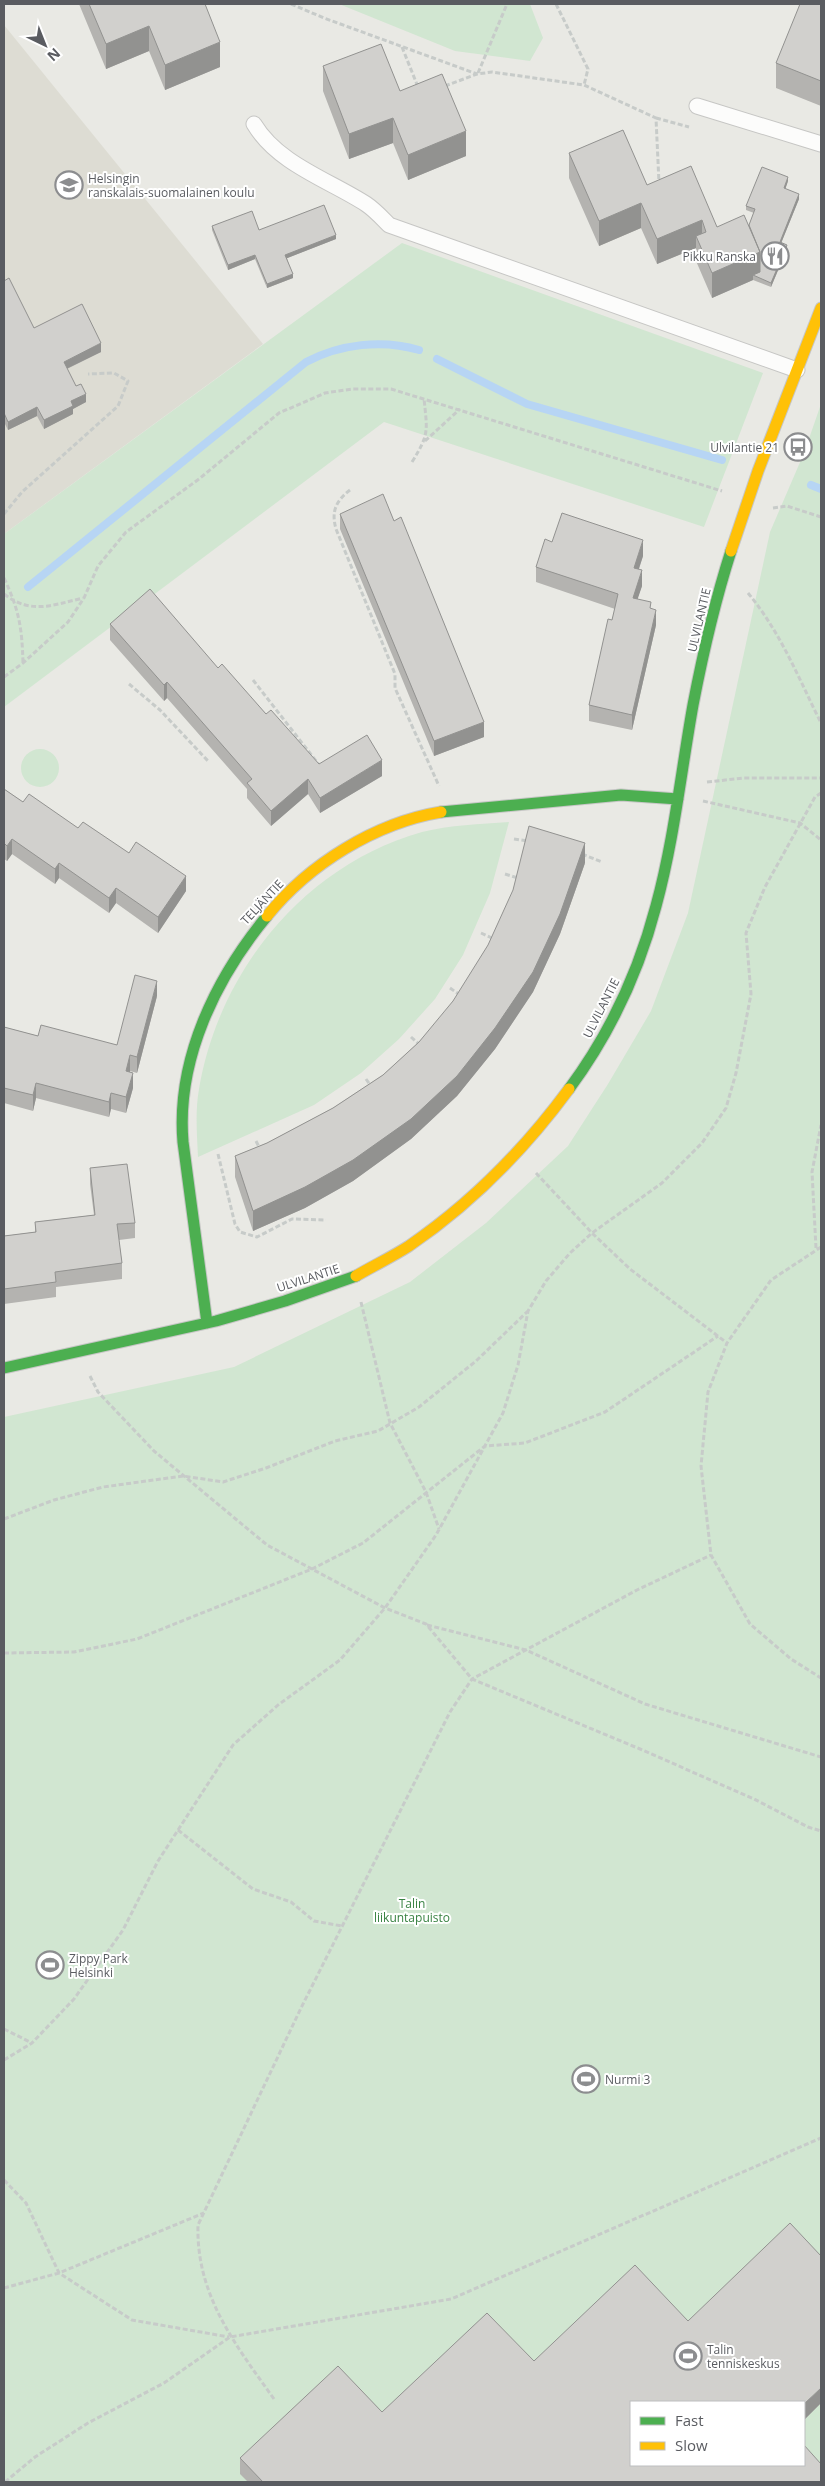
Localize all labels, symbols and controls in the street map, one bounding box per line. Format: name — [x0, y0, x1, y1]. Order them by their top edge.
north arrow — [20, 20, 70, 70]
text: N — [44, 44, 65, 66]
school or university icon: Helsingin ranskalais-suomalainen koulu — [54, 170, 84, 200]
place label: Helsingin ranskalais-suomalainen koulu — [88, 170, 255, 201]
restaurant icon: Pikku Ranska — [760, 241, 790, 271]
place label: Pikku Ranska — [683, 248, 756, 265]
bus stop icon: Ulvilantie 21 — [783, 432, 813, 462]
place label: Ulvilantie 21 — [710, 439, 779, 456]
street label: ULVILANTIE — [683, 586, 715, 654]
street label: TELJÄNTIE — [237, 876, 287, 928]
street label: ULVILANTIE — [579, 975, 623, 1041]
street label: ULVILANTIE — [274, 1260, 342, 1296]
park label: Talin liikuntapuisto — [374, 1895, 450, 1926]
sports icon: Zippy Park Helsinki — [35, 1950, 65, 1980]
place label: Zippy Park Helsinki — [69, 1950, 129, 1981]
sports icon: Nurmi 3 — [571, 2064, 601, 2094]
place label: Nurmi 3 — [605, 2071, 651, 2088]
sports icon: Talin tenniskeskus — [673, 2341, 703, 2371]
place label: Talin tenniskeskus — [707, 2341, 780, 2372]
legend — [630, 2401, 805, 2466]
text: Fast — [675, 2410, 704, 2430]
text: Slow — [675, 2435, 708, 2455]

